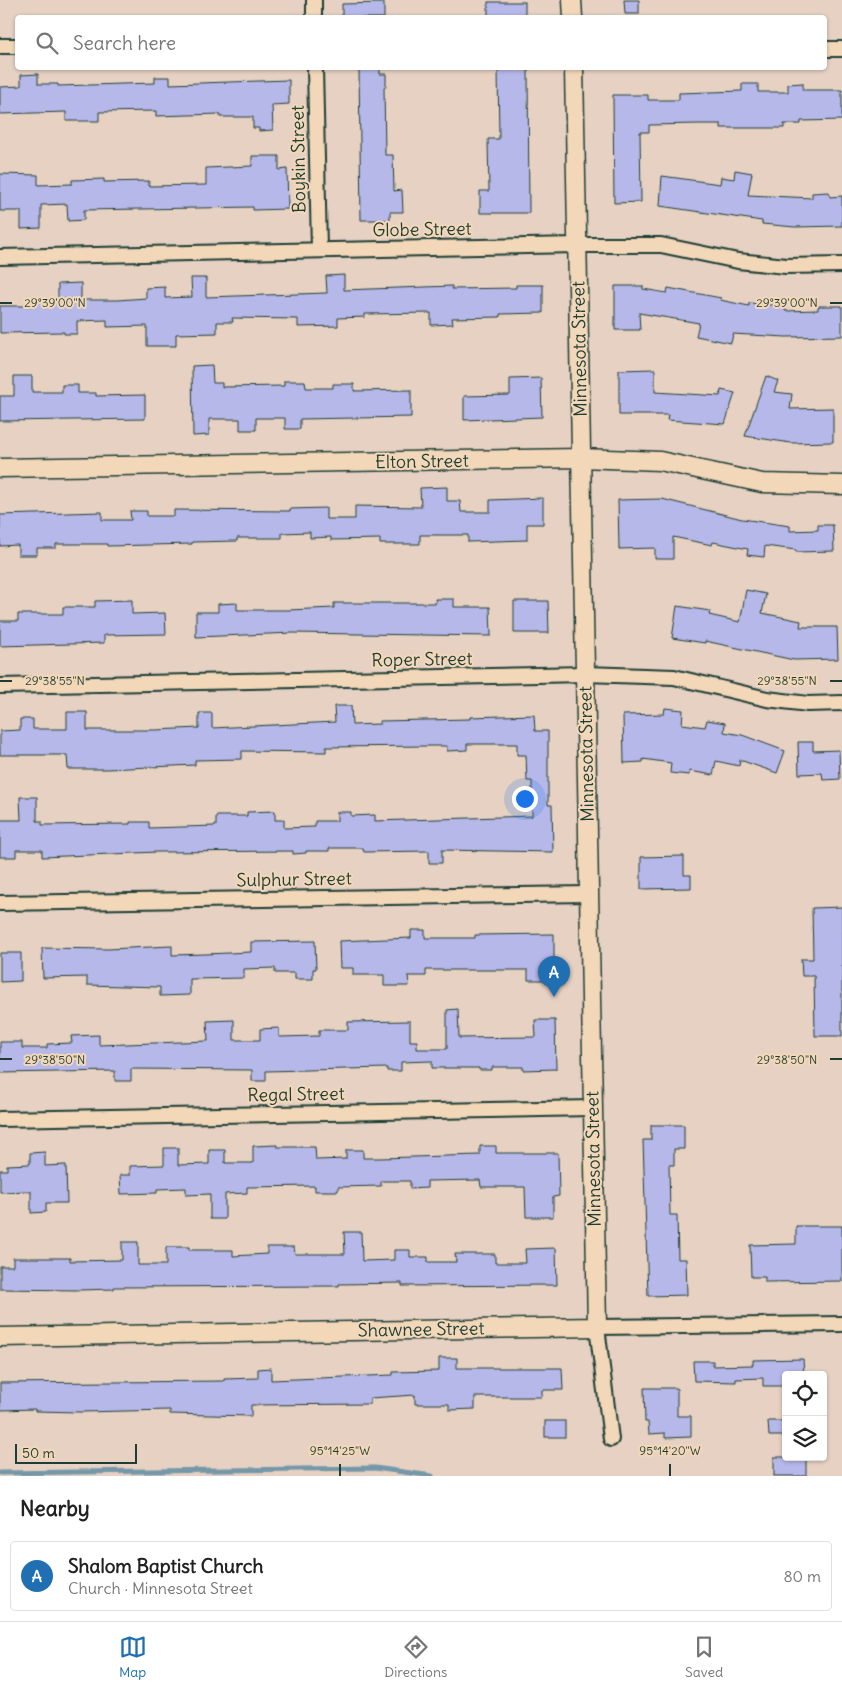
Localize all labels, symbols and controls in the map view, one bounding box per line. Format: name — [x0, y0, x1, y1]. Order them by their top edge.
search box — [15, 15, 827, 70]
icon: search — [33, 29, 61, 57]
text: Search here — [73, 31, 176, 55]
street label: Boykin Street — [286, 105, 310, 213]
street label: Globe Street — [372, 217, 472, 241]
street label: Minnesota Street — [566, 281, 592, 417]
text: 29°39'00"N — [24, 295, 86, 310]
text: 29°39'00"N — [756, 295, 818, 310]
street label: Elton Street — [375, 449, 469, 473]
street label: Roper Street — [371, 647, 473, 671]
text: 29°38'55"N — [25, 673, 85, 688]
text: 29°38'55"N — [757, 673, 817, 688]
street label: Minnesota Street — [573, 686, 599, 822]
your location — [512, 786, 538, 812]
street label: Sulphur Street — [236, 866, 352, 892]
pin: A — [538, 956, 570, 997]
text: 29°38'50"N — [25, 1052, 85, 1067]
text: 29°38'50"N — [757, 1052, 817, 1067]
street label: Regal Street — [247, 1082, 345, 1106]
street label: Minnesota Street — [580, 1091, 606, 1227]
street label: Shawnee Street — [357, 1316, 485, 1342]
map controls — [782, 1371, 827, 1461]
button: locate — [782, 1371, 827, 1416]
button: layers — [782, 1416, 827, 1461]
scale bar — [15, 1441, 138, 1464]
text: 95°14'25"W — [310, 1443, 370, 1458]
text: 95°14'20"W — [639, 1443, 701, 1458]
text: 50 m — [22, 1444, 55, 1462]
text: Nearby — [20, 1495, 90, 1522]
text: Shalom Baptist Church — [68, 1554, 263, 1578]
text: A — [32, 1566, 42, 1586]
text: 80 m — [783, 1566, 821, 1586]
text: Church · Minnesota Street — [68, 1578, 253, 1598]
tab: Map — [119, 1633, 147, 1681]
tab: Directions — [384, 1633, 447, 1681]
tab: Saved — [685, 1633, 723, 1681]

